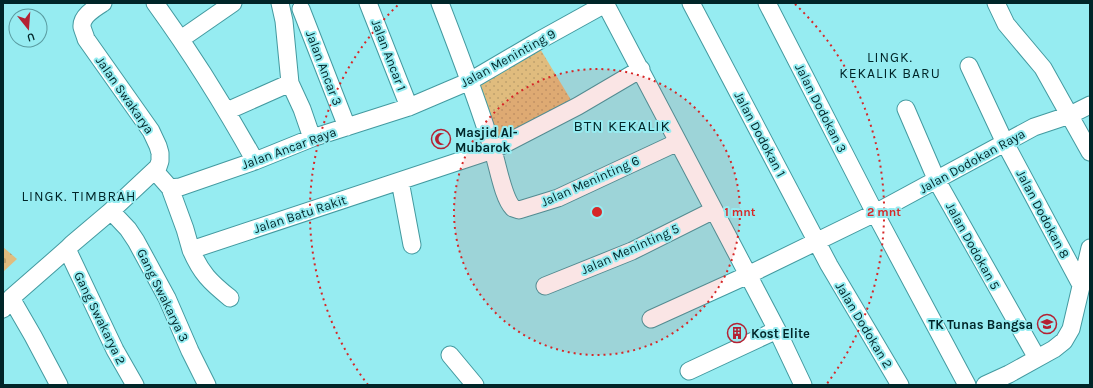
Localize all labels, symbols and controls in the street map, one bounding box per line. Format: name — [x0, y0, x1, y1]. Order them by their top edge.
north arrow — [8, 8, 48, 48]
street label: Jalan Ancar 1 — [368, 17, 410, 93]
street label: Jalan Meninting 9 — [458, 26, 558, 90]
street label: Jalan Ancar 3 — [303, 29, 345, 107]
text: U — [25, 30, 36, 44]
district label: LINGK. KEKALIK BARU — [839, 49, 941, 82]
street label: Jalan Swakarya — [93, 53, 157, 137]
street label: Jalan Dodokan 3 — [792, 61, 850, 155]
street label: Jalan Dodokan 1 — [731, 89, 789, 179]
district label: BTN KEKALIK — [573, 117, 671, 135]
street label: Jalan Ancar Raya — [240, 124, 338, 172]
place label: Masjid Al- Mubarok — [455, 125, 518, 155]
street label: Jalan Dodokan Raya — [917, 126, 1027, 196]
mosque icon: Masjid Al- Mubarok — [430, 128, 452, 150]
street label: Jalan Meninting 6 — [539, 153, 641, 209]
street label: Jalan Dodokan 8 — [1013, 167, 1073, 261]
district label: LINGK. TIMBRAH — [22, 188, 136, 205]
street label: Jalan Batu Rakit — [252, 192, 348, 236]
street label: Jalan Dodokan 5 — [943, 200, 1003, 292]
centre of rings — [590, 205, 604, 219]
text: 1 mnt — [725, 205, 756, 219]
text: 2 mnt — [867, 205, 901, 219]
street label: Jalan Meninting 5 — [579, 221, 681, 277]
street label: Gang Swakarya 3 — [134, 246, 192, 344]
street label: Gang Swakarya 2 — [71, 269, 129, 367]
street label: Jalan Dodokan 2 — [832, 279, 896, 371]
school or university icon: TK Tunas Bangsa — [1036, 313, 1058, 335]
place label: TK Tunas Bangsa — [928, 317, 1033, 332]
building icon: Kost Elite — [726, 322, 748, 344]
place label: Kost Elite — [751, 326, 810, 341]

